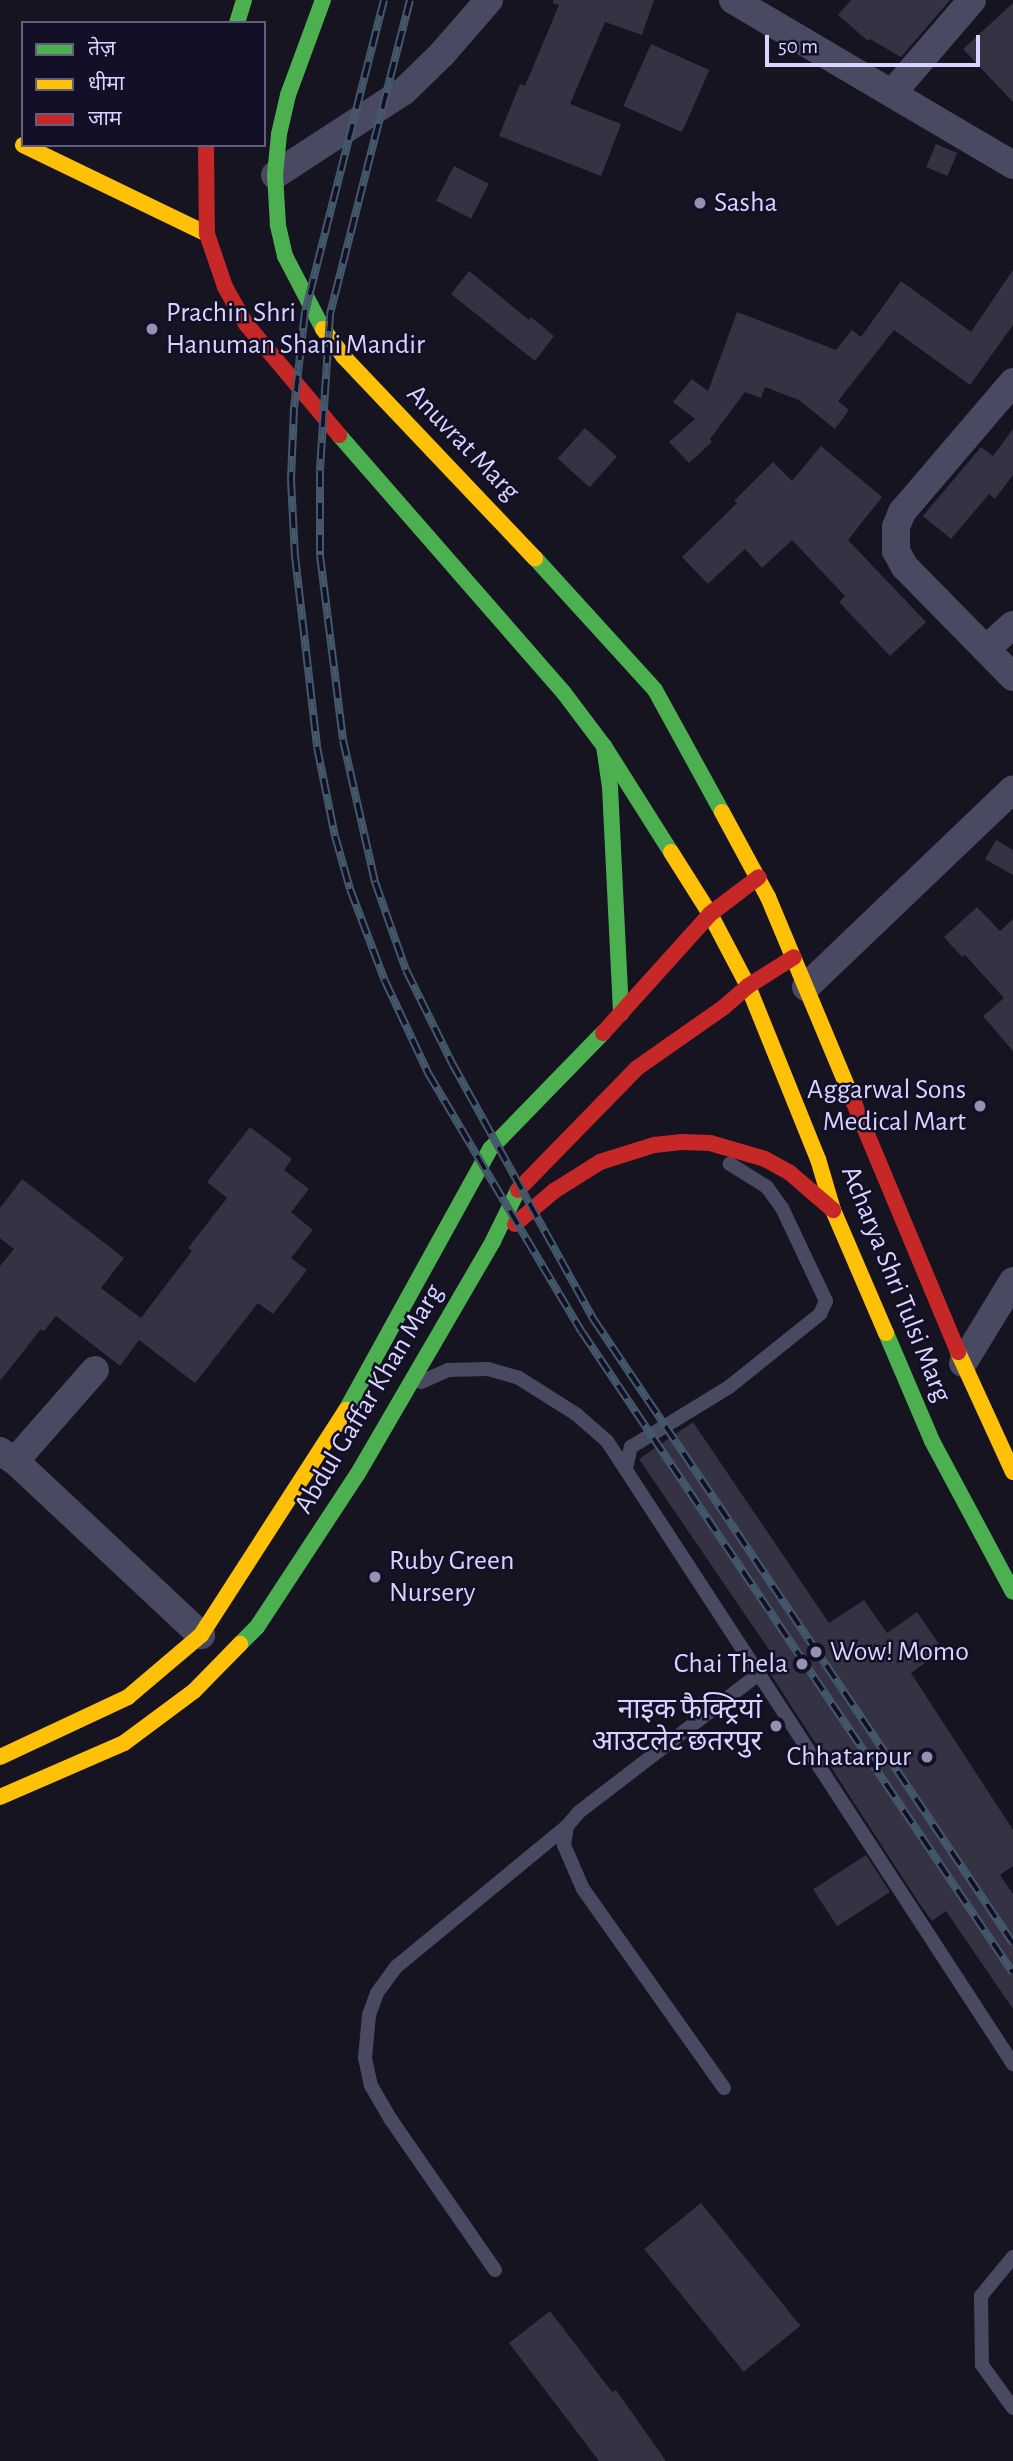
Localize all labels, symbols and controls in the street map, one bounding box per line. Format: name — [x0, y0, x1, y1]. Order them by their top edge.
legend — [21, 21, 266, 147]
scale bar — [768, 21, 983, 65]
text: 50 m — [778, 36, 818, 57]
text: तेज़ — [88, 38, 116, 59]
text: धीमा — [88, 73, 124, 94]
text: जाम — [88, 108, 122, 129]
place label: Sasha — [714, 186, 777, 220]
marker: Sasha — [692, 195, 708, 211]
place label: Prachin Shri Hanuman Shani Mandir — [166, 296, 425, 362]
marker: Prachin Shri Hanuman Shani Mandir — [144, 321, 160, 337]
street label: Anuvrat Marg — [399, 378, 527, 508]
place label: Aggarwal Sons Medical Mart — [807, 1073, 966, 1139]
marker: Aggarwal Sons Medical Mart — [972, 1098, 988, 1114]
street label: Acharya Shri Tulsi Marg — [833, 1161, 959, 1407]
street label: Abdul Gaffar Khan Marg — [287, 1278, 451, 1520]
place label: Ruby Green Nursery — [389, 1544, 514, 1610]
marker: Ruby Green Nursery — [367, 1569, 383, 1585]
place label: Wow! Momo — [830, 1635, 969, 1669]
marker: Wow! Momo — [808, 1644, 824, 1660]
place label: Chai Thela — [674, 1647, 788, 1681]
marker: Chai Thela — [794, 1656, 810, 1672]
place label: नाइक फैक्ट्रियां आउटलेट छतरपुर — [592, 1693, 762, 1759]
marker: नाइक फैक्ट्रियां आउटलेट छतरपुर — [768, 1718, 784, 1734]
place label: Chhatarpur — [786, 1740, 911, 1774]
marker: Chhatarpur — [917, 1747, 937, 1767]

